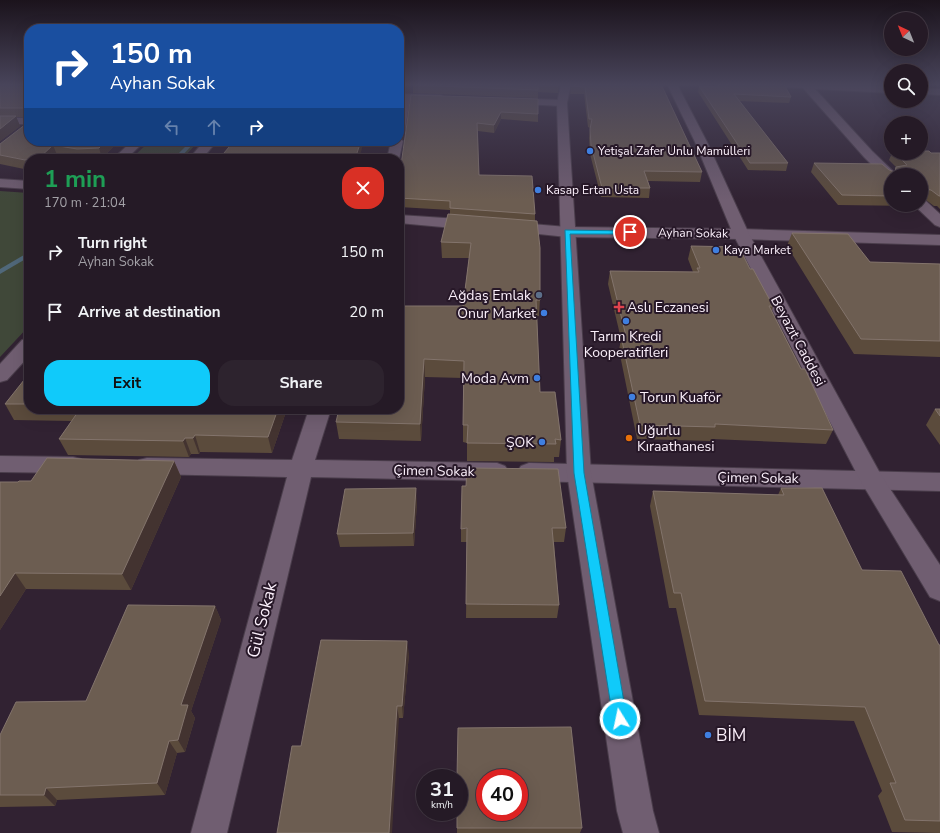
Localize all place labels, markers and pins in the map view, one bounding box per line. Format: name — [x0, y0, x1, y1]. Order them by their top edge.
place label: Yetişal Zafer Unlu Mamülleri — [597, 143, 750, 159]
marker: Yetişal Zafer Unlu Mamülleri — [585, 146, 595, 156]
place label: Kasap Ertan Usta — [546, 182, 639, 198]
marker: Kasap Ertan Usta — [533, 185, 543, 195]
pin — [613, 215, 647, 249]
place label: Kaya Market — [724, 242, 791, 258]
marker: Kaya Market — [711, 245, 721, 255]
place label: Ağdaş Emlak — [448, 286, 532, 305]
marker: Ağdaş Emlak — [534, 290, 544, 300]
place label: Aslı Eczanesi — [627, 298, 709, 317]
marker: Aslı Eczanesi — [614, 302, 624, 312]
place label: Onur Market — [457, 304, 536, 323]
marker: Onur Market — [539, 308, 549, 318]
marker: Tarım Kredi Kooperatifleri — [621, 316, 631, 326]
place label: Tarım Kredi Kooperatifleri — [584, 327, 668, 362]
place label: Moda Avm — [461, 369, 529, 388]
marker: Moda Avm — [532, 373, 542, 383]
place label: Torun Kuaför — [640, 388, 721, 407]
marker: Torun Kuaför — [627, 392, 637, 402]
place label: Uğurlu Kıraathanesi — [637, 421, 714, 456]
place label: ŞOK — [506, 433, 534, 452]
marker: Uğurlu Kıraathanesi — [624, 433, 634, 443]
marker: ŞOK — [537, 437, 547, 447]
place label: BİM — [716, 724, 746, 747]
marker: BİM — [703, 730, 713, 740]

